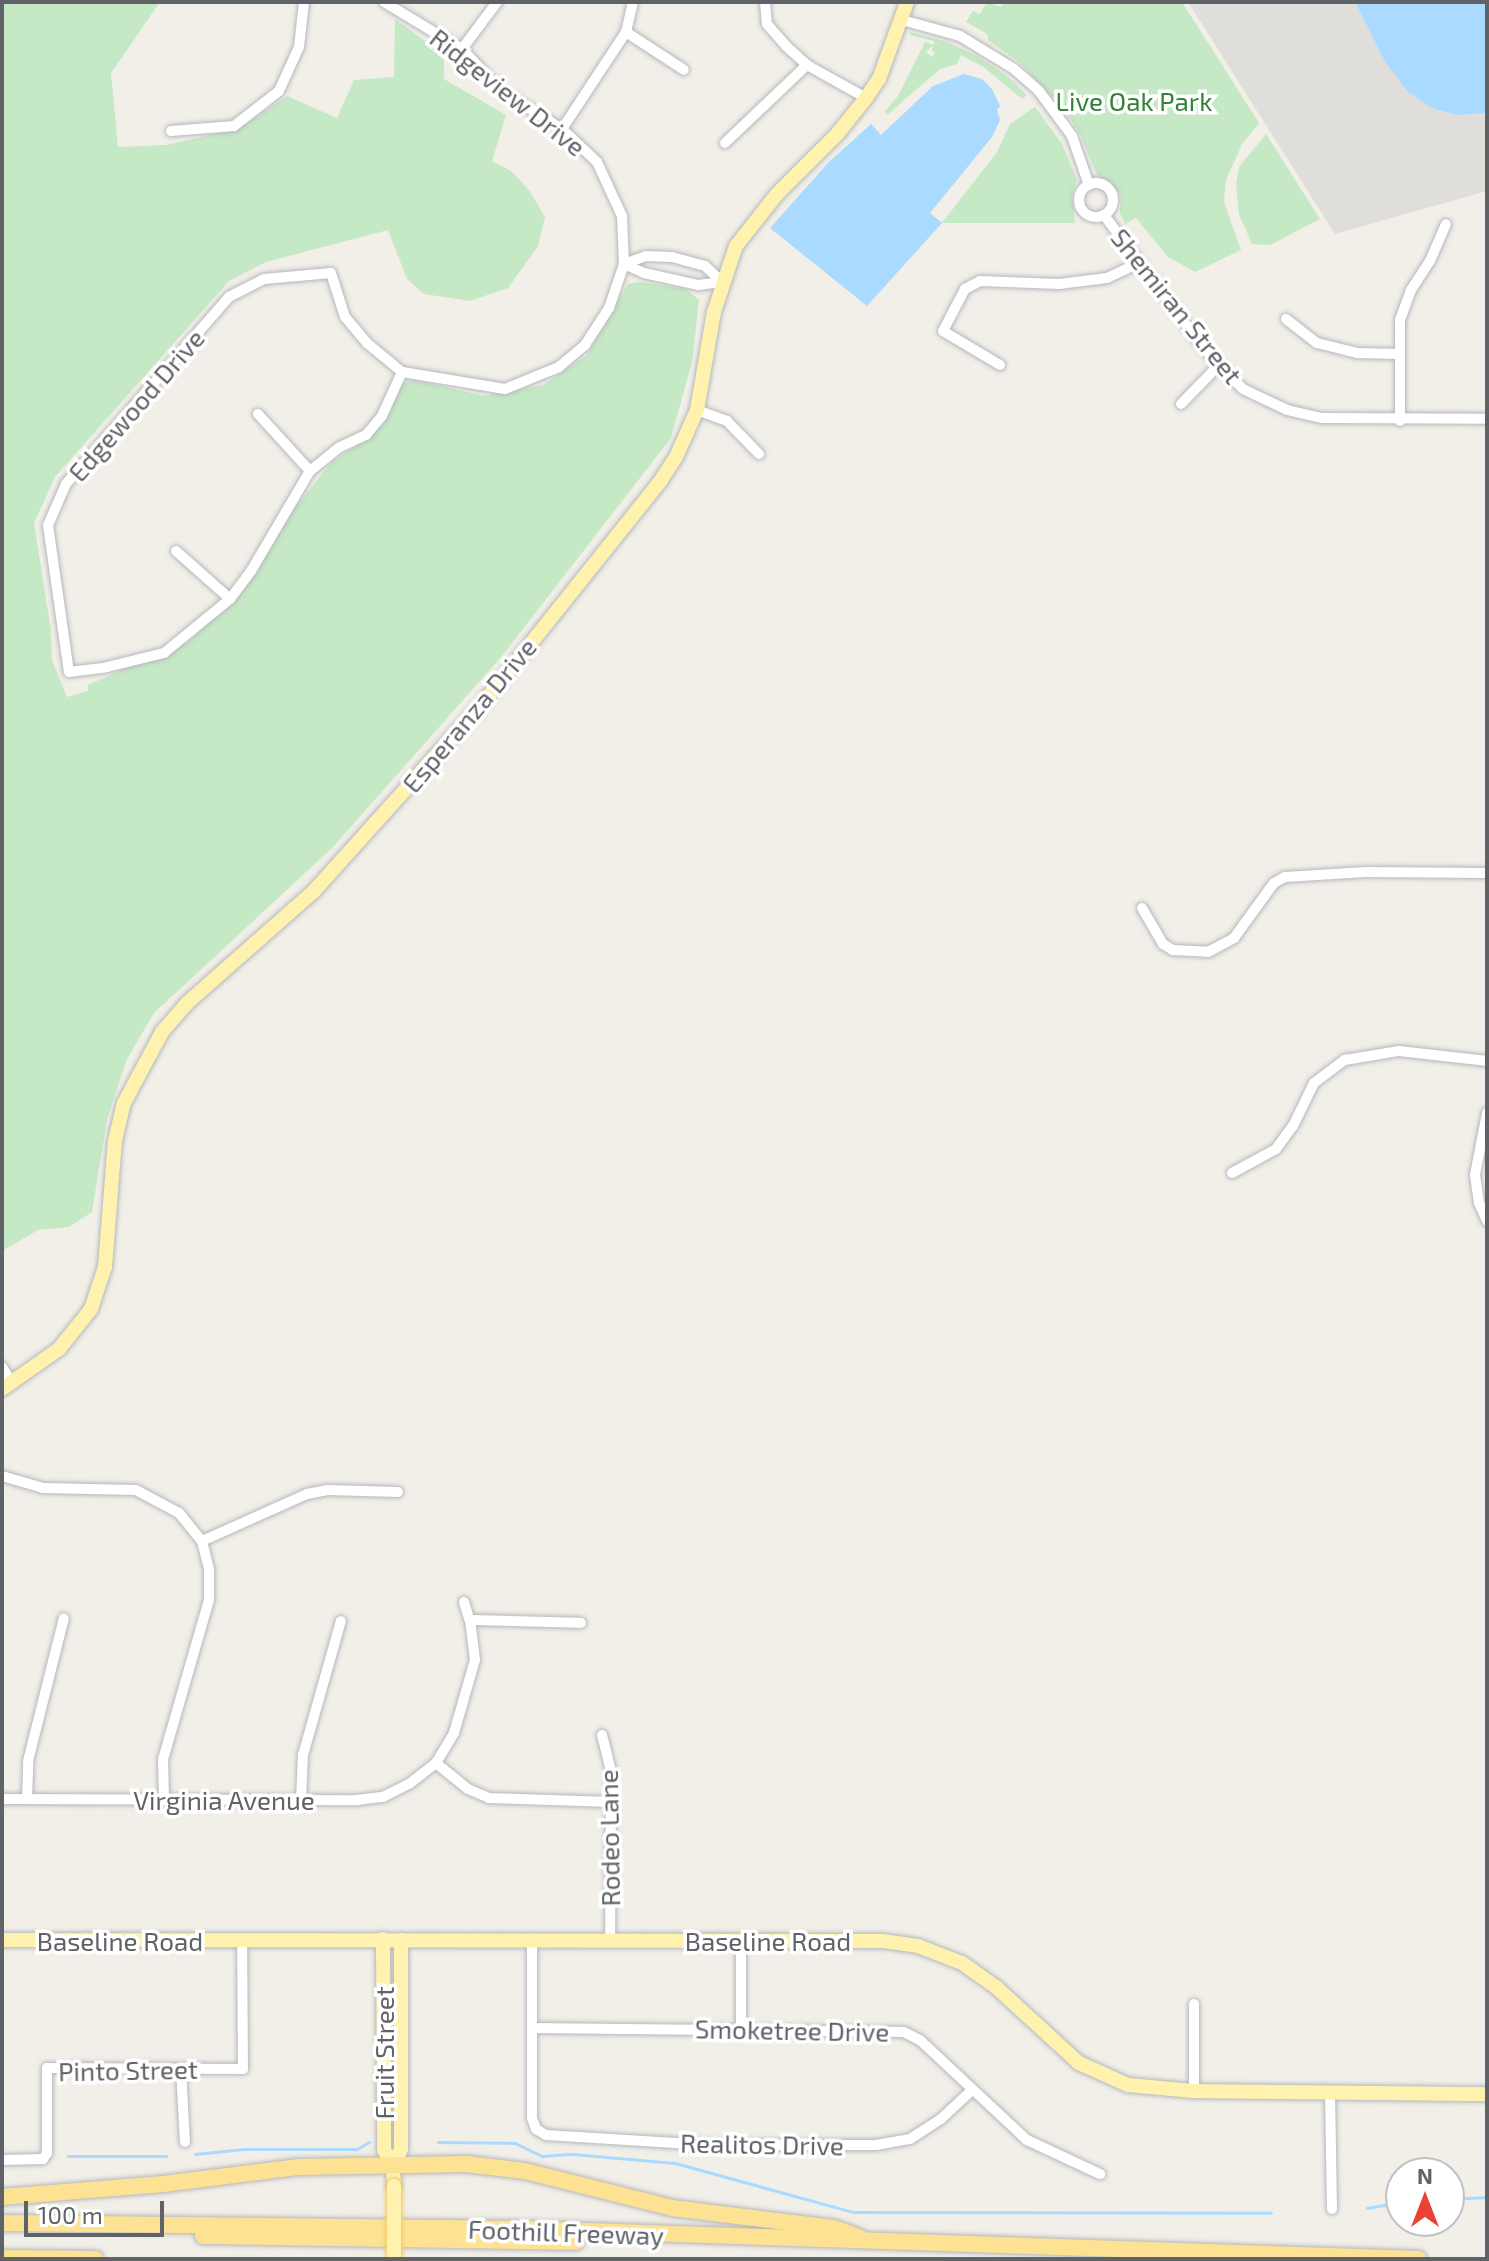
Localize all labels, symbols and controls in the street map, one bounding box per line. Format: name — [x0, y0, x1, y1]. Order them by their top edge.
street label: Ridgeview Drive — [424, 22, 592, 162]
park label: Live Oak Park — [1055, 85, 1213, 117]
street label: Shemiran Street — [1105, 222, 1249, 390]
street label: Edgewood Drive — [62, 323, 210, 487]
street label: Esperanza Drive — [395, 632, 543, 798]
street label: Rodeo Lane — [592, 1769, 626, 1907]
street label: Virginia Avenue — [133, 1784, 315, 1816]
street label: Baseline Road — [37, 1925, 203, 1957]
street label: Baseline Road — [685, 1925, 851, 1957]
street label: Fruit Street — [368, 1986, 400, 2120]
street label: Smoketree Drive — [695, 2013, 889, 2047]
street label: Pinto Street — [58, 2053, 198, 2087]
street label: Realitos Drive — [680, 2127, 844, 2161]
north arrow — [1385, 2157, 1465, 2237]
text: N — [1417, 2162, 1433, 2188]
scale bar — [28, 2185, 168, 2235]
text: 100 m — [38, 2200, 103, 2229]
street label: Foothill Freeway — [467, 2213, 665, 2251]

